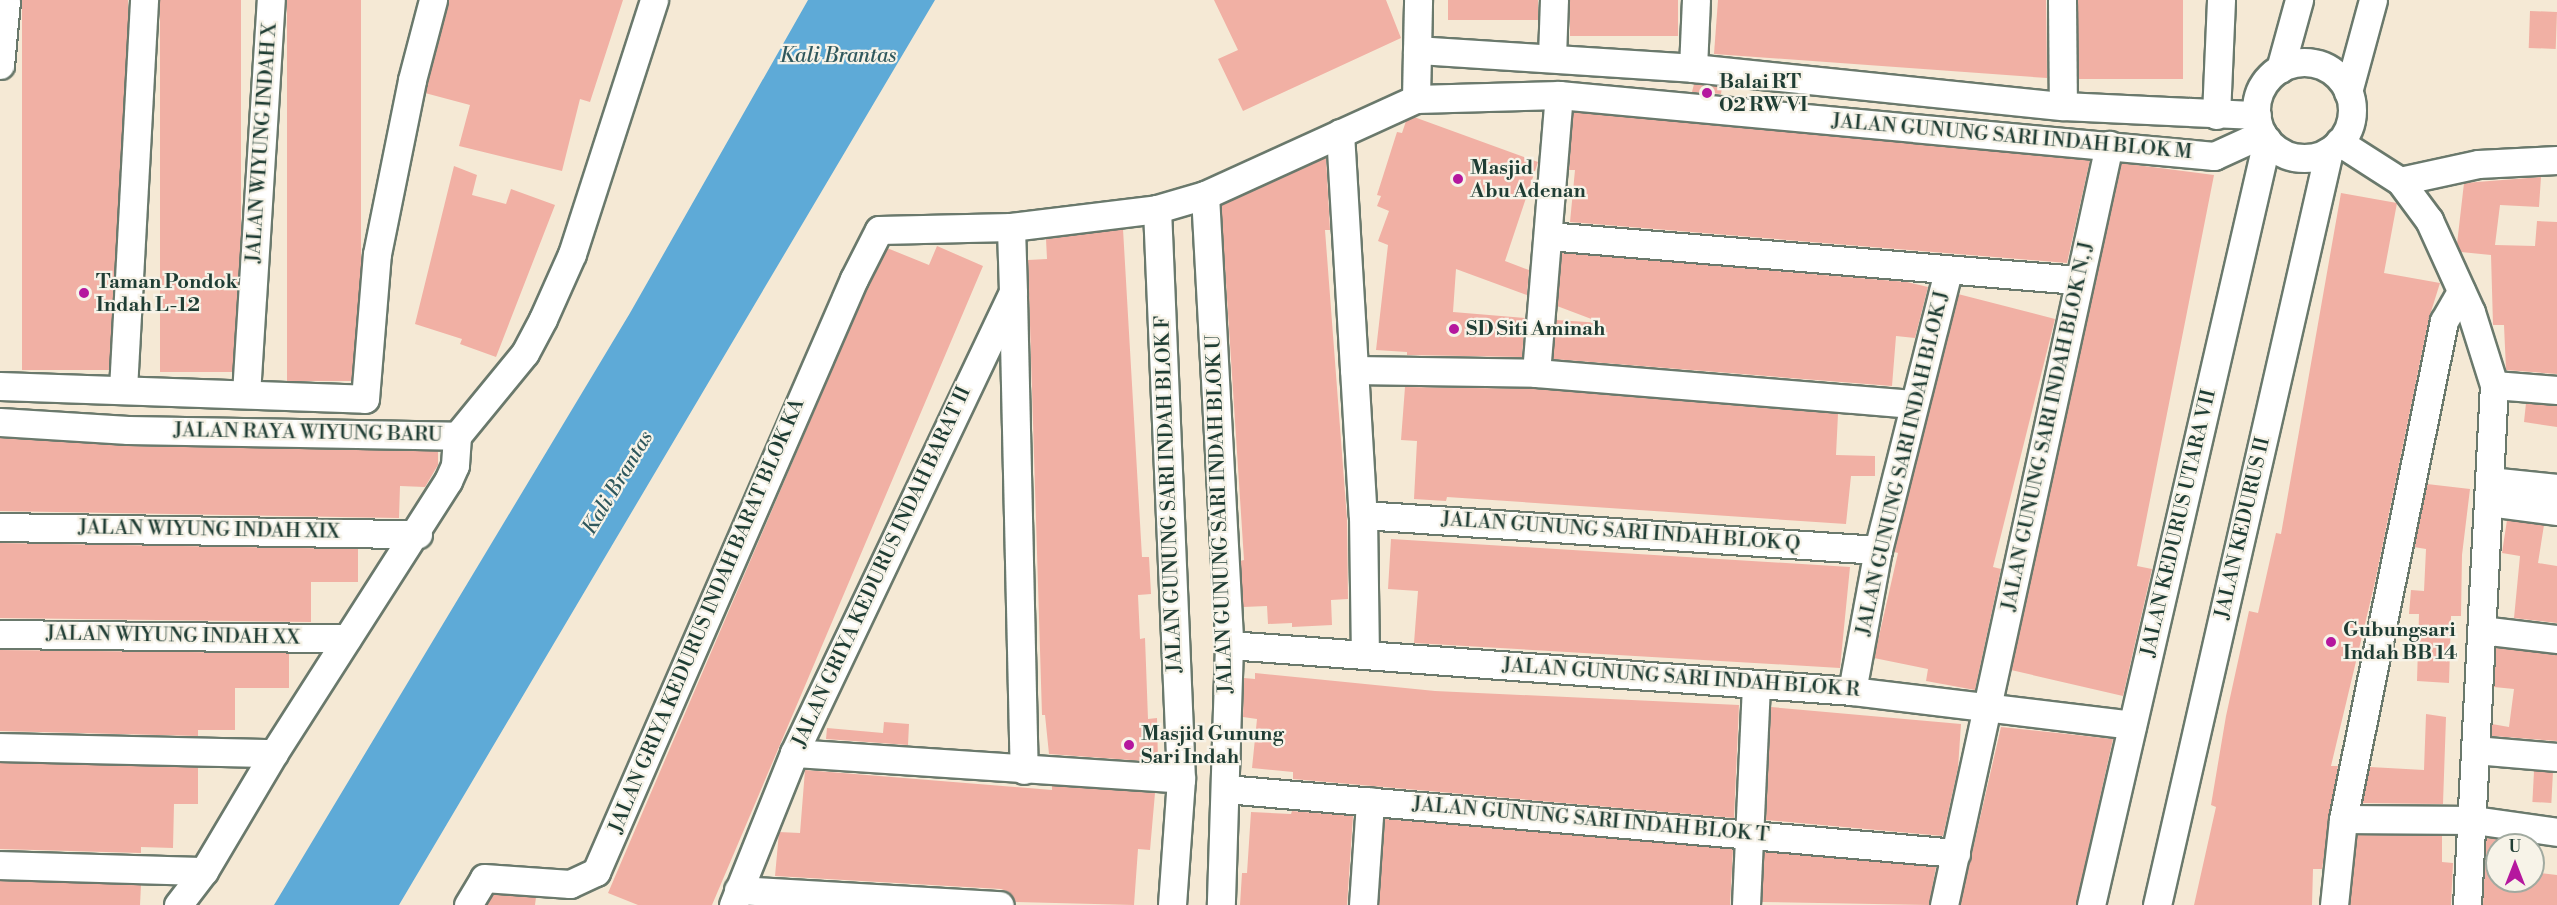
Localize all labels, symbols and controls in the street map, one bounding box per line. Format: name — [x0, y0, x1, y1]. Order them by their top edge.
street label: JALAN WIYUNG INDAH X — [242, 22, 282, 264]
water label: Kali Brantas — [780, 43, 896, 69]
place label: Balai RT 02 RW VI — [1719, 70, 1808, 117]
marker: Balai RT 02 RW VI — [1700, 86, 1714, 100]
street label: JALAN GUNUNG SARI INDAH BLOK M — [1831, 109, 2193, 165]
place label: Masjid Abu Adenan — [1470, 156, 1586, 203]
marker: Masjid Abu Adenan — [1451, 172, 1465, 186]
street label: JALAN GUNUNG SARI INDAH BLOK N, J — [1997, 239, 2099, 613]
place label: Taman Pondok Indah L-12 — [96, 270, 238, 317]
marker: Taman Pondok Indah L-12 — [77, 286, 91, 300]
street label: JALAN GUNUNG SARI INDAH BLOK J — [1852, 288, 1954, 638]
street label: JALAN GUNUNG SARI INDAH BLOK F — [1151, 315, 1187, 673]
place label: SD Siti Aminah — [1466, 317, 1605, 341]
marker: SD Siti Aminah — [1447, 322, 1461, 336]
street label: JALAN GUNUNG SARI INDAH BLOK U — [1202, 334, 1238, 694]
street label: JALAN GRIYA KEDURUS INDAH BARAT II — [788, 383, 976, 751]
street label: JALAN KEDURUS UTARA VII — [2137, 387, 2221, 659]
street label: JALAN GRIYA KEDURUS INDAH BARAT BLOK KA — [604, 395, 810, 837]
street label: JALAN RAYA WIYUNG BARU — [173, 419, 443, 447]
water label: Kali Brantas — [577, 426, 659, 540]
street label: JALAN KEDURUS II — [2210, 435, 2276, 621]
street label: JALAN GUNUNG SARI INDAH BLOK Q — [1441, 507, 1801, 557]
street label: JALAN WIYUNG INDAH XIX — [78, 516, 340, 544]
place label: Gubungsari Indah BB 14 — [2343, 618, 2457, 665]
street label: JALAN WIYUNG INDAH XX — [46, 622, 300, 650]
marker: Gubungsari Indah BB 14 — [2324, 635, 2338, 649]
street label: JALAN GUNUNG SARI INDAH BLOK R — [1502, 654, 1860, 702]
place label: Masjid Gunung Sari Indah — [1141, 722, 1284, 769]
marker: Masjid Gunung Sari Indah — [1122, 738, 1136, 752]
street label: JALAN GUNUNG SARI INDAH BLOK T — [1412, 792, 1770, 848]
north arrow — [2485, 833, 2545, 893]
text: U — [2509, 837, 2521, 857]

